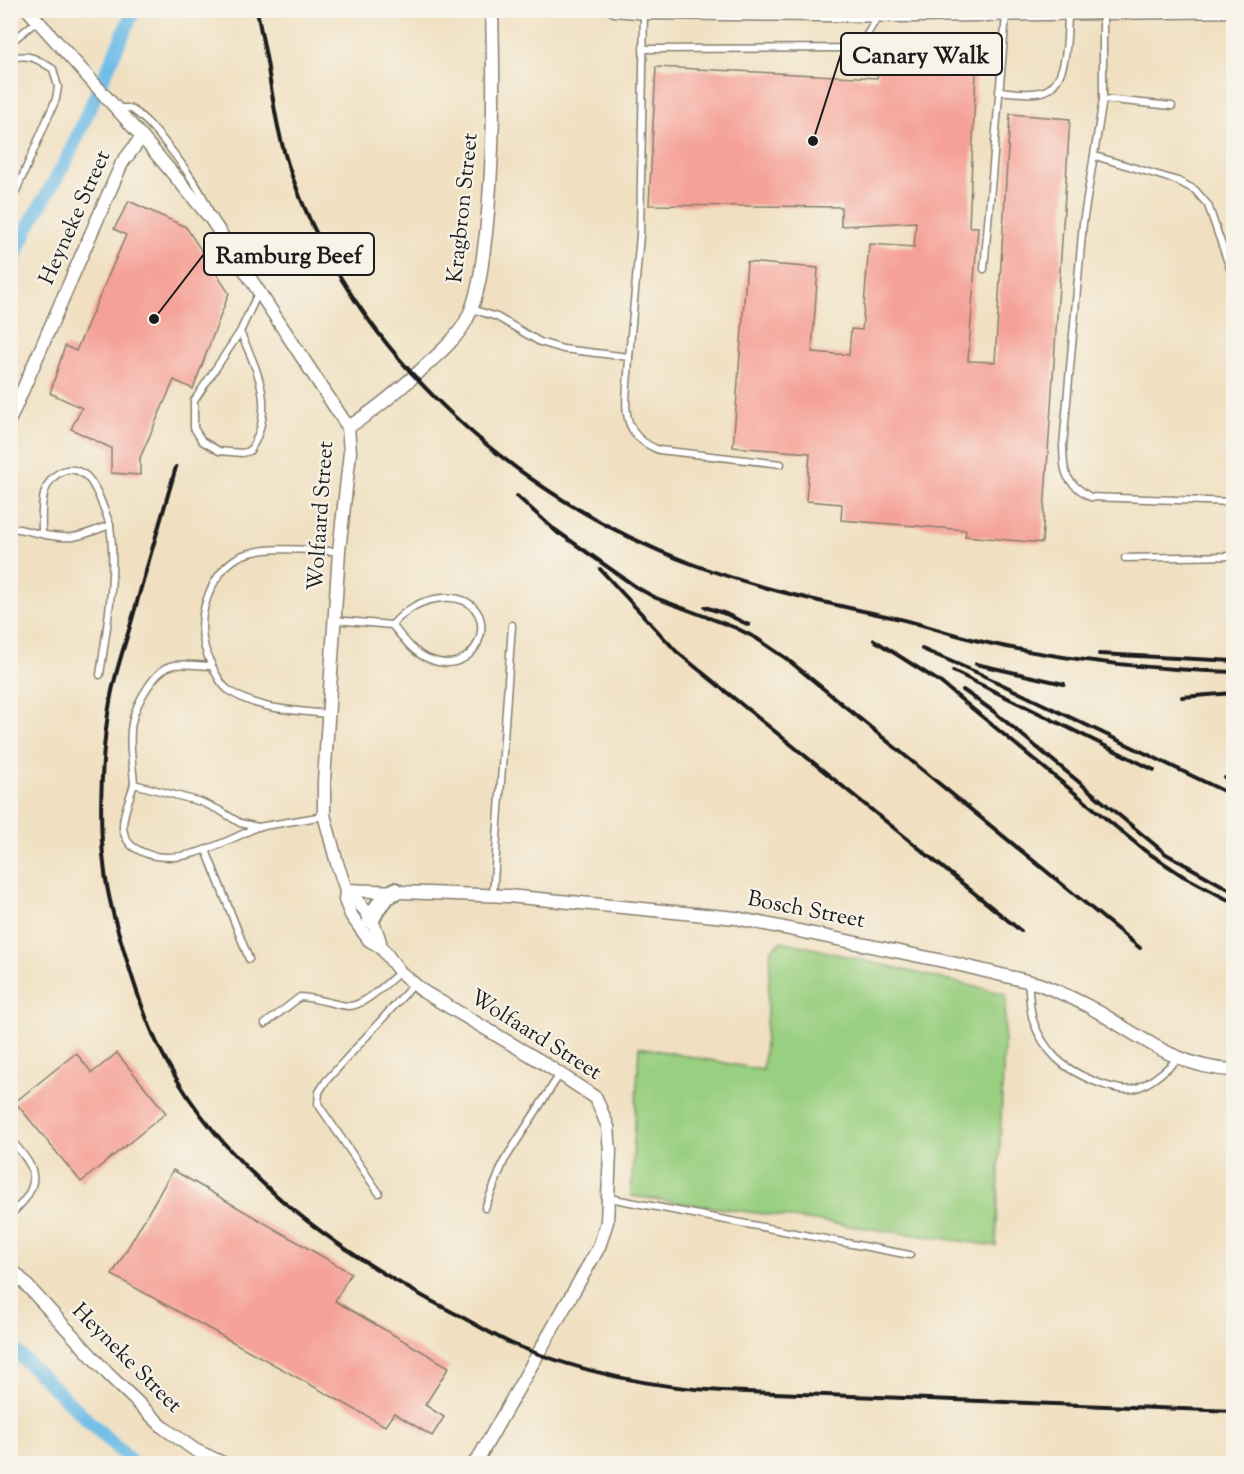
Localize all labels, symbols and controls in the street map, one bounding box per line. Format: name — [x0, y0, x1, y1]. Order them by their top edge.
callout: Canary Walk — [841, 33, 1002, 75]
text: Canary Walk — [852, 40, 991, 74]
street label: Kragbron Street — [440, 131, 488, 285]
street label: Heyneke Street — [32, 145, 120, 291]
callout: Ramburg Beef — [204, 233, 374, 275]
text: Ramburg Beef — [216, 240, 364, 274]
street label: Wolfaard Street — [301, 440, 343, 592]
street label: Bosch Street — [745, 884, 868, 938]
street label: Wolfaard Street — [463, 983, 608, 1090]
street label: Heyneke Street — [64, 1297, 189, 1422]

